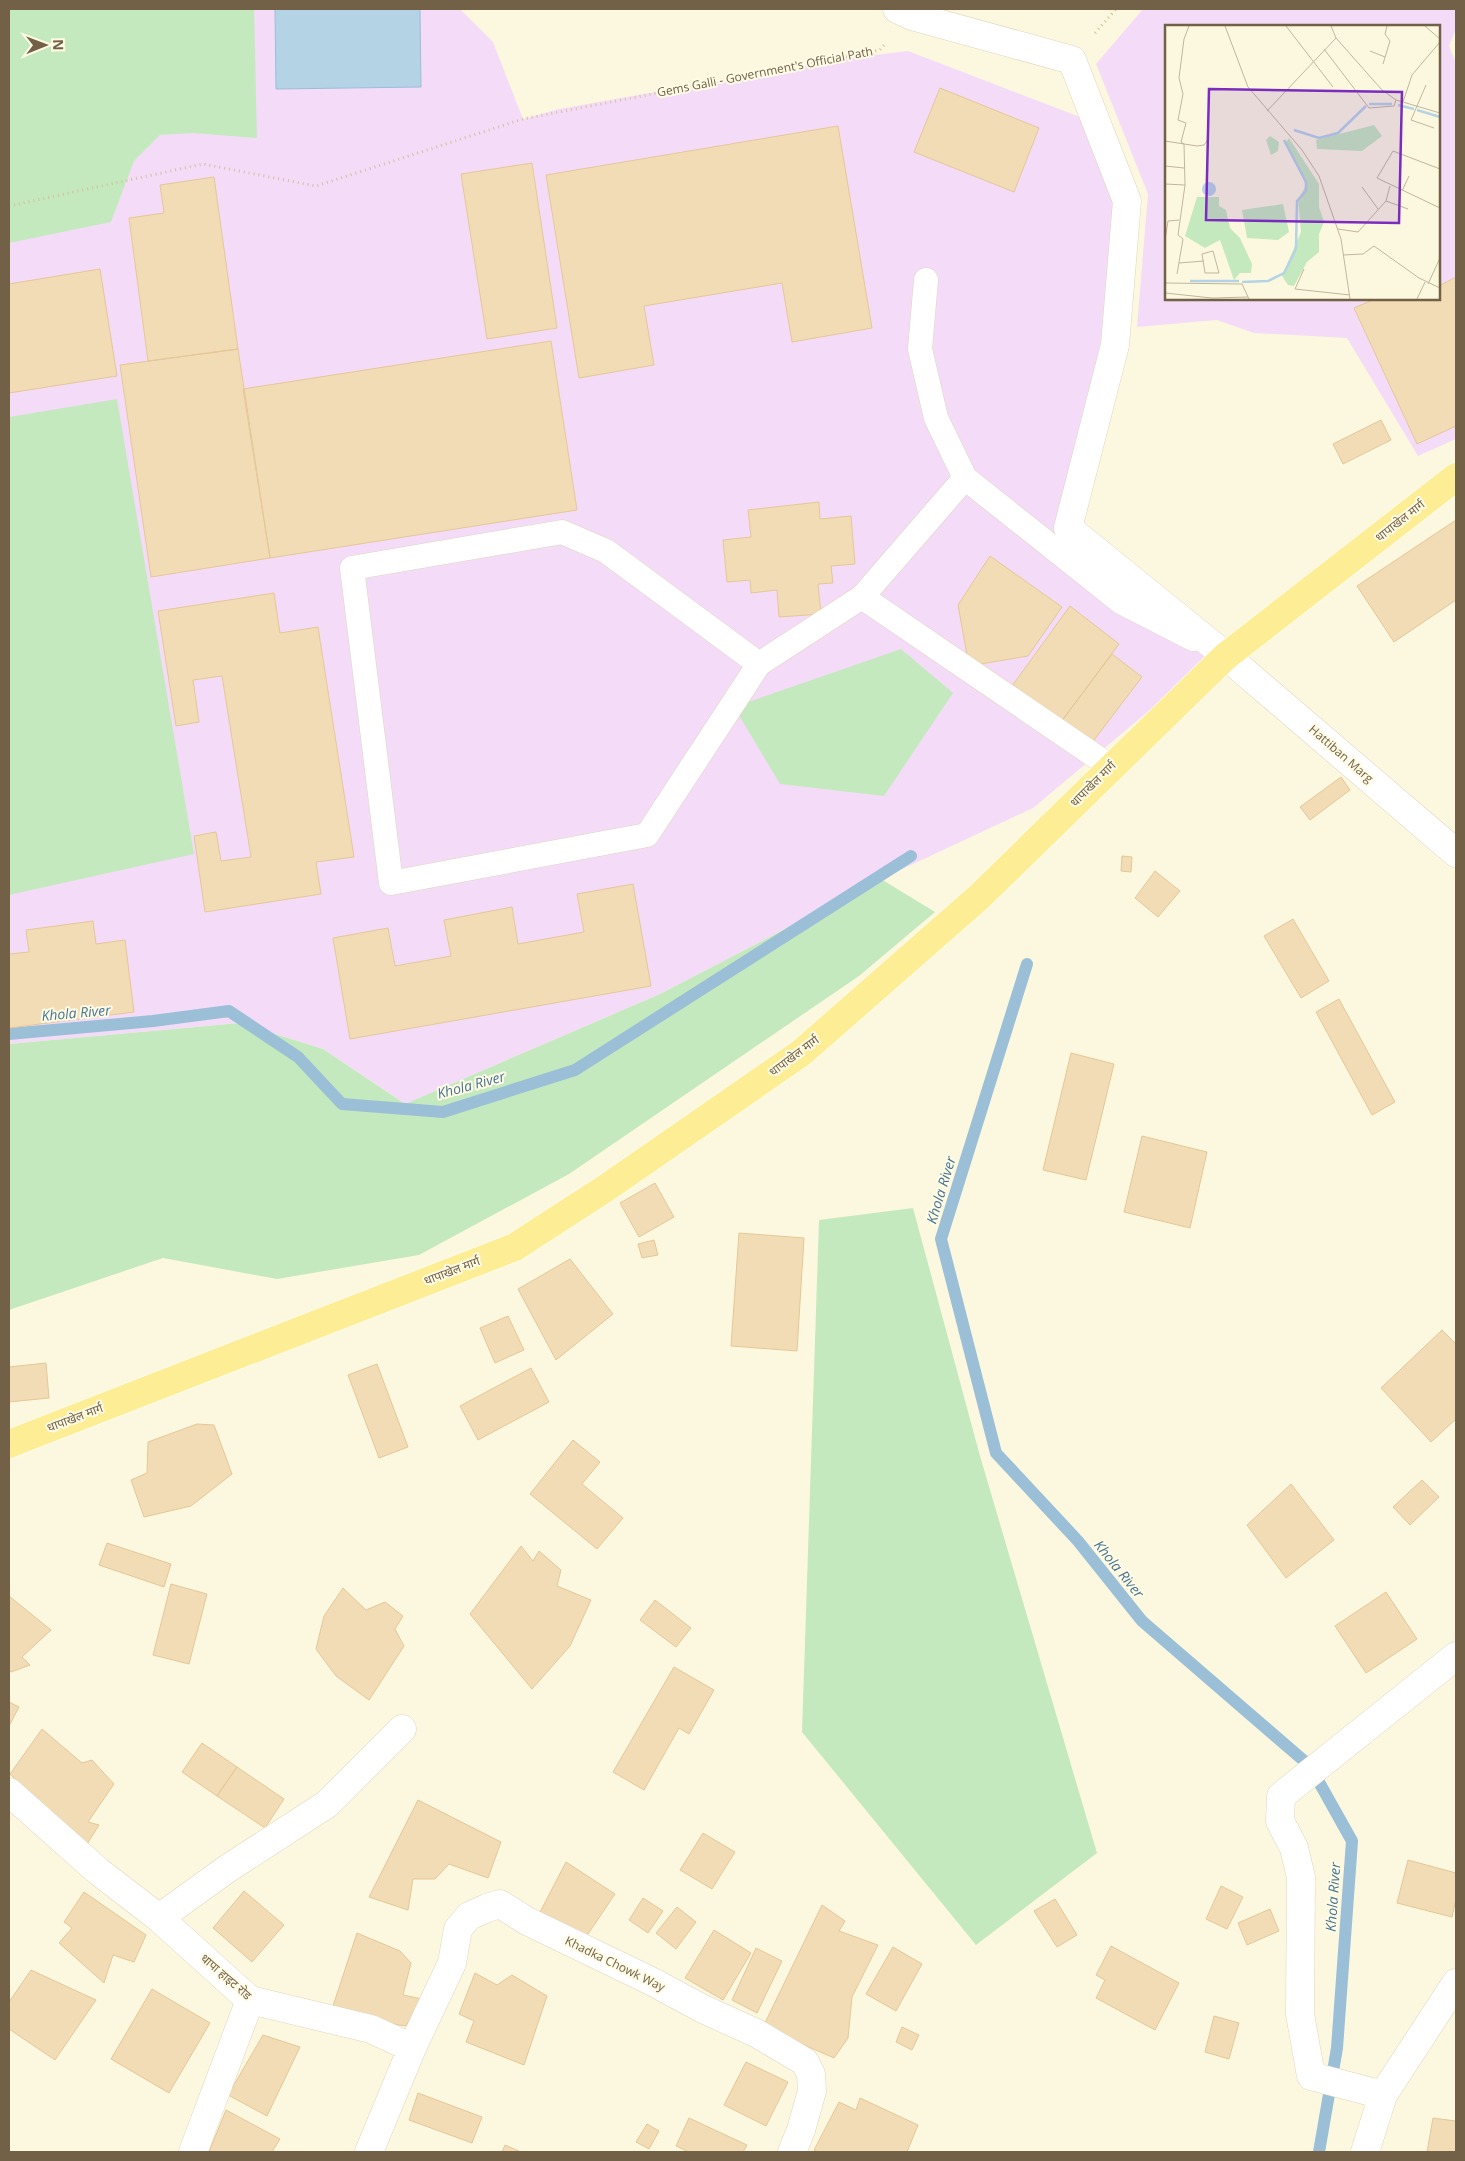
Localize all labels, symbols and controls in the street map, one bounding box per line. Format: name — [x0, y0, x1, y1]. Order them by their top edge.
north arrow — [20, 20, 70, 70]
inset map — [1165, 25, 1440, 300]
text: N — [49, 39, 68, 51]
street label: Gems Galli - Government's Official Path — [656, 42, 874, 101]
street label: धापाखेल मार्ग — [1371, 495, 1429, 545]
street label: Hattiban Marg — [1305, 721, 1378, 787]
street label: धापाखेल मार्ग — [1066, 756, 1120, 810]
water label: Khola River — [41, 1000, 112, 1025]
street label: धापाखेल मार्ग — [765, 1031, 823, 1080]
water label: Khola River — [435, 1066, 507, 1103]
water label: Khola River — [921, 1153, 960, 1226]
street label: धापाखेल मार्ग — [421, 1252, 483, 1289]
street label: धापाखेल मार्ग — [44, 1399, 106, 1436]
water label: Khola River — [1090, 1536, 1149, 1602]
water label: Khola River — [1321, 1861, 1344, 1932]
street label: Khadka Chowk Way — [562, 1932, 669, 1996]
street label: धापा हाइट रोड — [197, 1950, 256, 2004]

